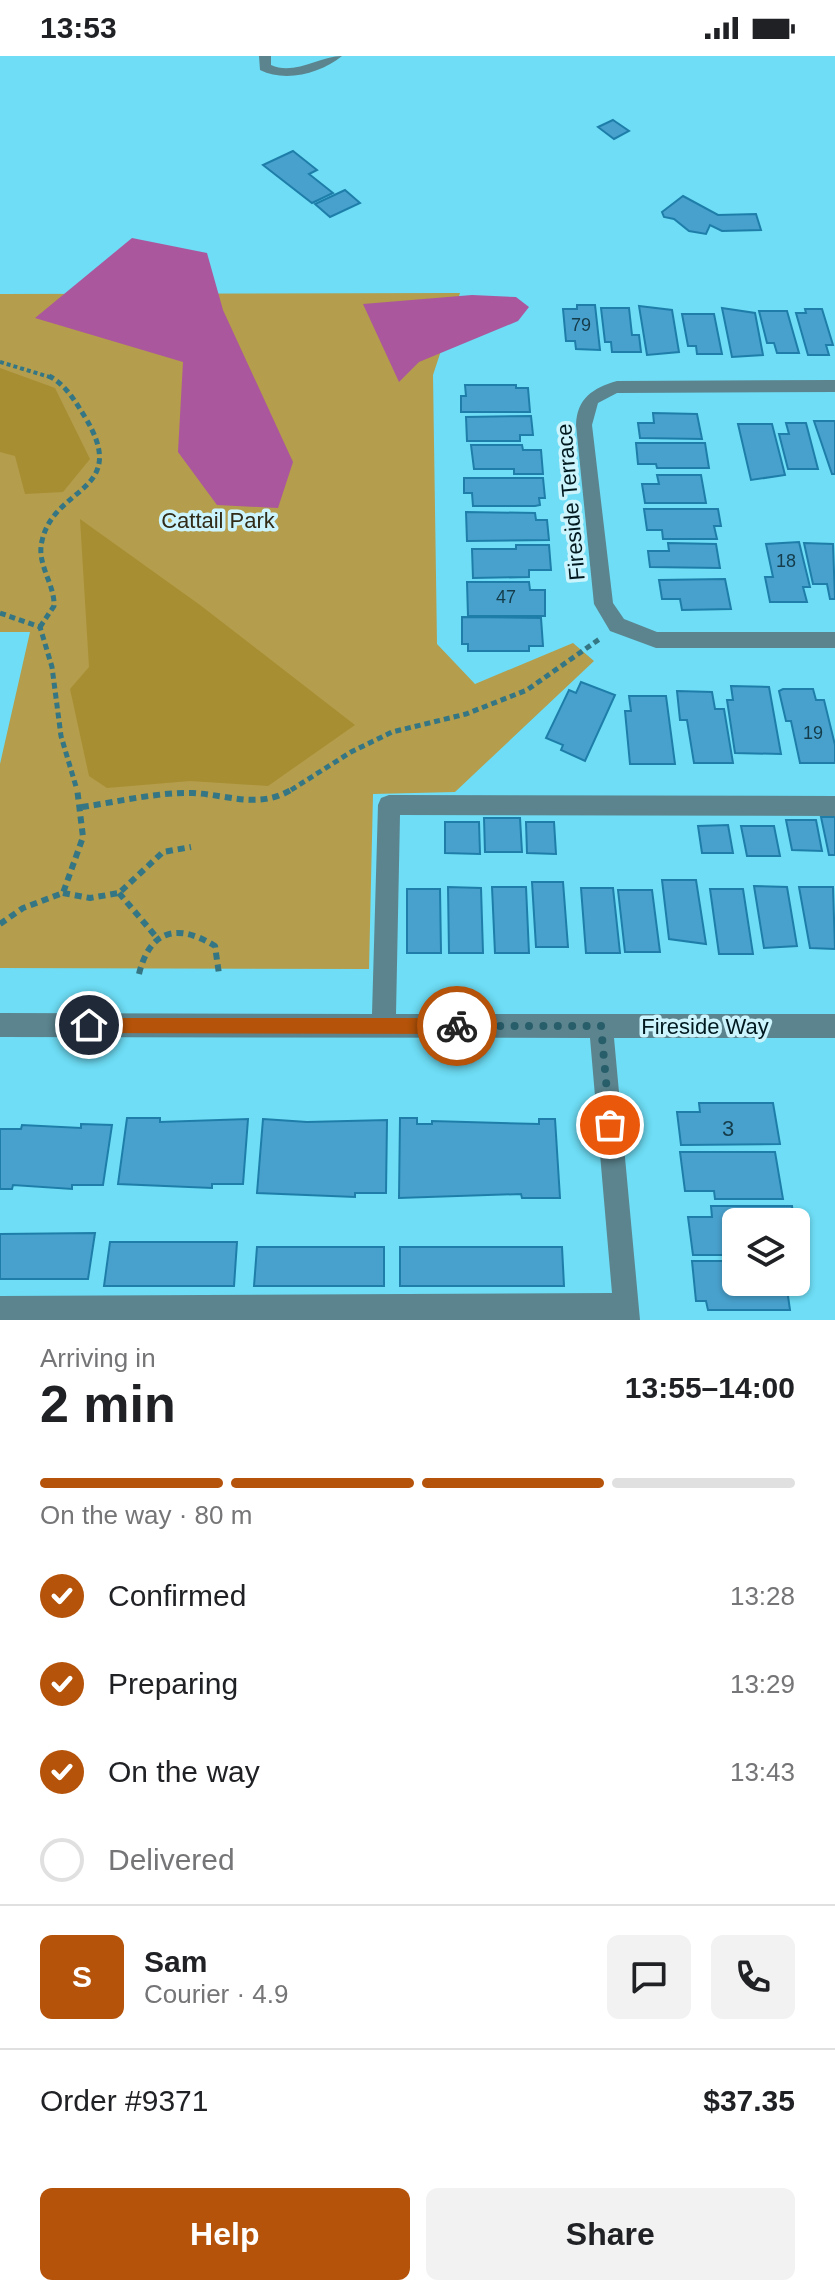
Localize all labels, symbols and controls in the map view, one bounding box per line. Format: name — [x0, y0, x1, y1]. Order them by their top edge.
text: 13:53 — [40, 11, 117, 44]
house number: 79 — [571, 315, 591, 335]
street label: Fireside Terrace — [551, 423, 590, 581]
park label: Cattail Park — [161, 508, 276, 533]
house number: 18 — [776, 551, 796, 571]
house number: 47 — [496, 587, 516, 607]
house number: 19 — [803, 723, 823, 743]
courier — [417, 986, 497, 1066]
pin — [55, 991, 123, 1059]
icon: home — [67, 1003, 111, 1047]
icon: bike — [435, 1004, 479, 1048]
street label: Fireside Way — [641, 1014, 769, 1039]
pin — [576, 1091, 644, 1159]
icon: bag — [588, 1103, 632, 1147]
house number: 3 — [722, 1116, 734, 1141]
map controls — [722, 1208, 810, 1296]
button: layers — [722, 1208, 810, 1296]
text: Arriving in — [40, 1343, 156, 1373]
text: 13:55–14:00 — [625, 1371, 795, 1404]
text: 2 min — [40, 1375, 176, 1433]
text: On the way · 80 m — [40, 1500, 252, 1530]
icon: check — [40, 1574, 84, 1618]
text: Confirmed — [108, 1579, 246, 1612]
text: 13:28 — [730, 1581, 795, 1611]
icon: check — [40, 1662, 84, 1706]
text: Preparing — [108, 1667, 238, 1700]
text: 13:29 — [730, 1669, 795, 1699]
icon: check — [40, 1750, 84, 1794]
text: On the way — [108, 1755, 260, 1788]
text: 13:43 — [730, 1757, 795, 1787]
text: Delivered — [108, 1843, 235, 1876]
button: chat — [607, 1935, 691, 2019]
button: phone — [711, 1935, 795, 2019]
text: Sam — [144, 1945, 207, 1978]
text: S — [72, 1960, 92, 1993]
text: Courier · 4.9 — [144, 1979, 289, 2009]
text: Order #9371 — [40, 2084, 208, 2117]
text: $37.35 — [703, 2084, 795, 2117]
button: Help — [40, 2188, 410, 2280]
button: Share — [426, 2188, 795, 2280]

